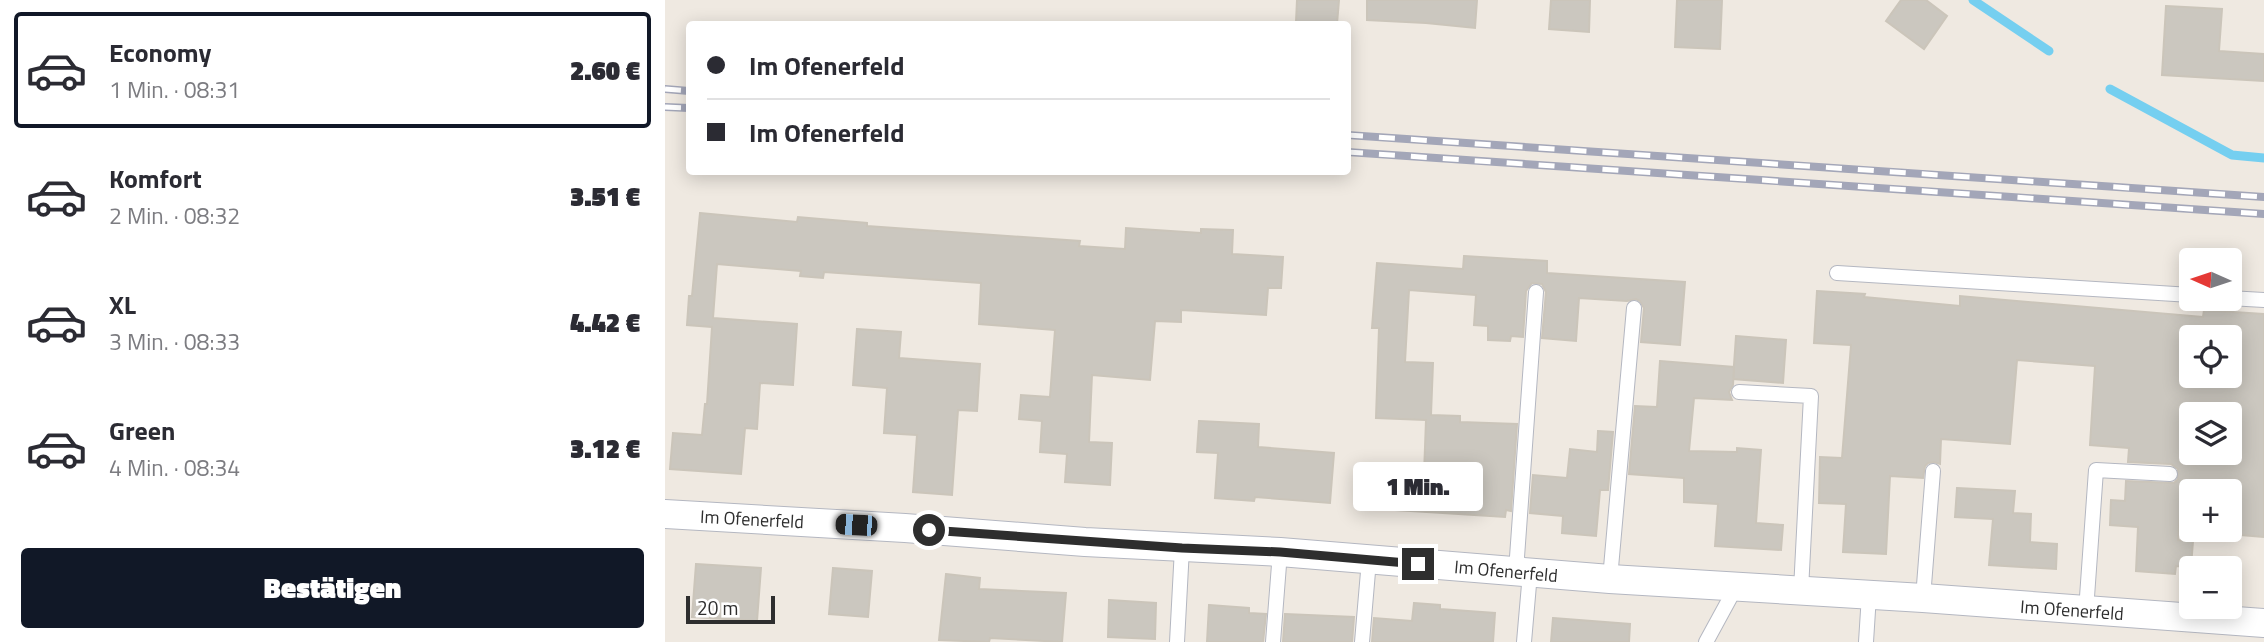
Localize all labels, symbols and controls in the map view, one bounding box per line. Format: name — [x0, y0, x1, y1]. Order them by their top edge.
text: Economy — [109, 33, 211, 72]
icon: car — [25, 39, 88, 102]
text: Im Ofenerfeld — [749, 46, 904, 85]
text: 2.60 € — [570, 51, 640, 90]
text: 1 Min. · 08:31 — [109, 72, 240, 107]
text: Im Ofenerfeld — [749, 113, 904, 152]
text: Komfort — [109, 159, 202, 198]
icon: car — [25, 165, 88, 228]
text: 3.51 € — [570, 177, 640, 216]
text: 2 Min. · 08:32 — [109, 198, 240, 233]
north arrow — [2179, 248, 2242, 312]
map controls — [2179, 248, 2242, 619]
text: XL — [109, 285, 136, 324]
icon: car — [25, 291, 88, 354]
text: 4.42 € — [570, 303, 640, 342]
text: 3 Min. · 08:33 — [109, 324, 240, 359]
button: locate — [2179, 325, 2242, 388]
button: layers — [2179, 402, 2242, 465]
text: Green — [109, 411, 175, 450]
icon: car — [25, 417, 88, 480]
text: 3.12 € — [570, 429, 640, 468]
text: 4 Min. · 08:34 — [109, 450, 240, 485]
callout: 1 Min. — [1353, 462, 1483, 512]
text: 1 Min. — [1386, 469, 1450, 504]
button: + — [2179, 479, 2242, 542]
street label: Im Ofenerfeld — [699, 503, 805, 535]
car — [835, 513, 878, 537]
route start — [913, 514, 945, 546]
button: Bestätigen — [21, 548, 644, 628]
route end — [1402, 548, 1434, 580]
street label: Im Ofenerfeld — [1453, 553, 1559, 589]
button: − — [2179, 556, 2242, 619]
scale bar — [686, 593, 775, 625]
text: 20 m — [697, 593, 738, 622]
street label: Im Ofenerfeld — [2019, 593, 2125, 627]

